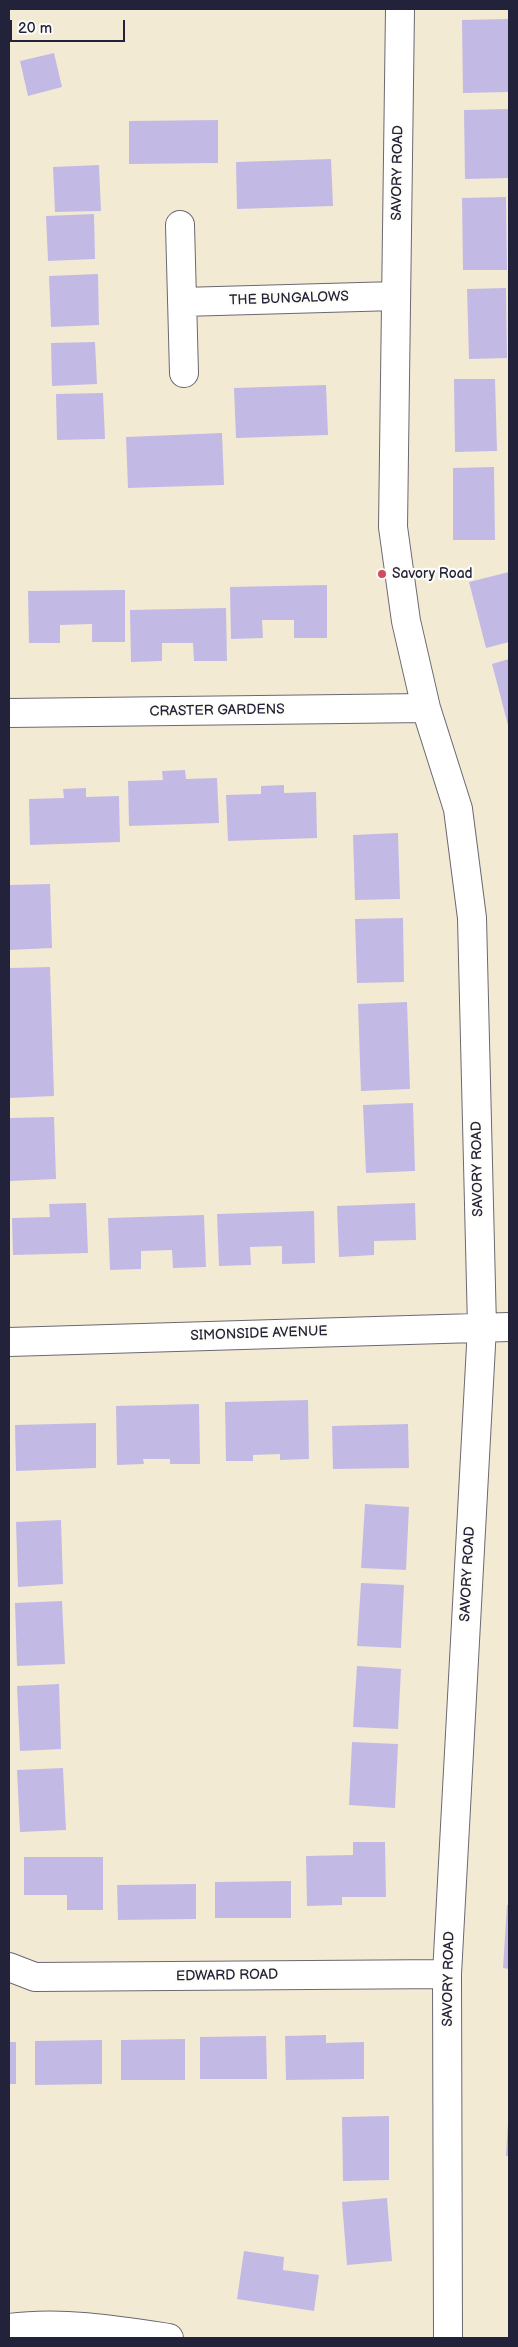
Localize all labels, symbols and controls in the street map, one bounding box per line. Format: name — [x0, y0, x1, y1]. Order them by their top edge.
scale bar — [12, 10, 128, 42]
text: 20 m — [18, 19, 52, 38]
street label: SAVORY ROAD — [389, 125, 407, 221]
street label: THE BUNGALOWS — [229, 289, 349, 309]
place label: Savory Road — [392, 566, 473, 582]
marker: Savory Road — [376, 568, 388, 580]
street label: CRASTER GARDENS — [149, 701, 285, 721]
street label: SAVORY ROAD — [469, 1121, 487, 1217]
street label: SIMONSIDE AVENUE — [190, 1323, 328, 1345]
street label: SAVORY ROAD — [457, 1526, 479, 1622]
street label: SAVORY ROAD — [440, 1931, 458, 2027]
street label: EDWARD ROAD — [176, 1967, 278, 1985]

